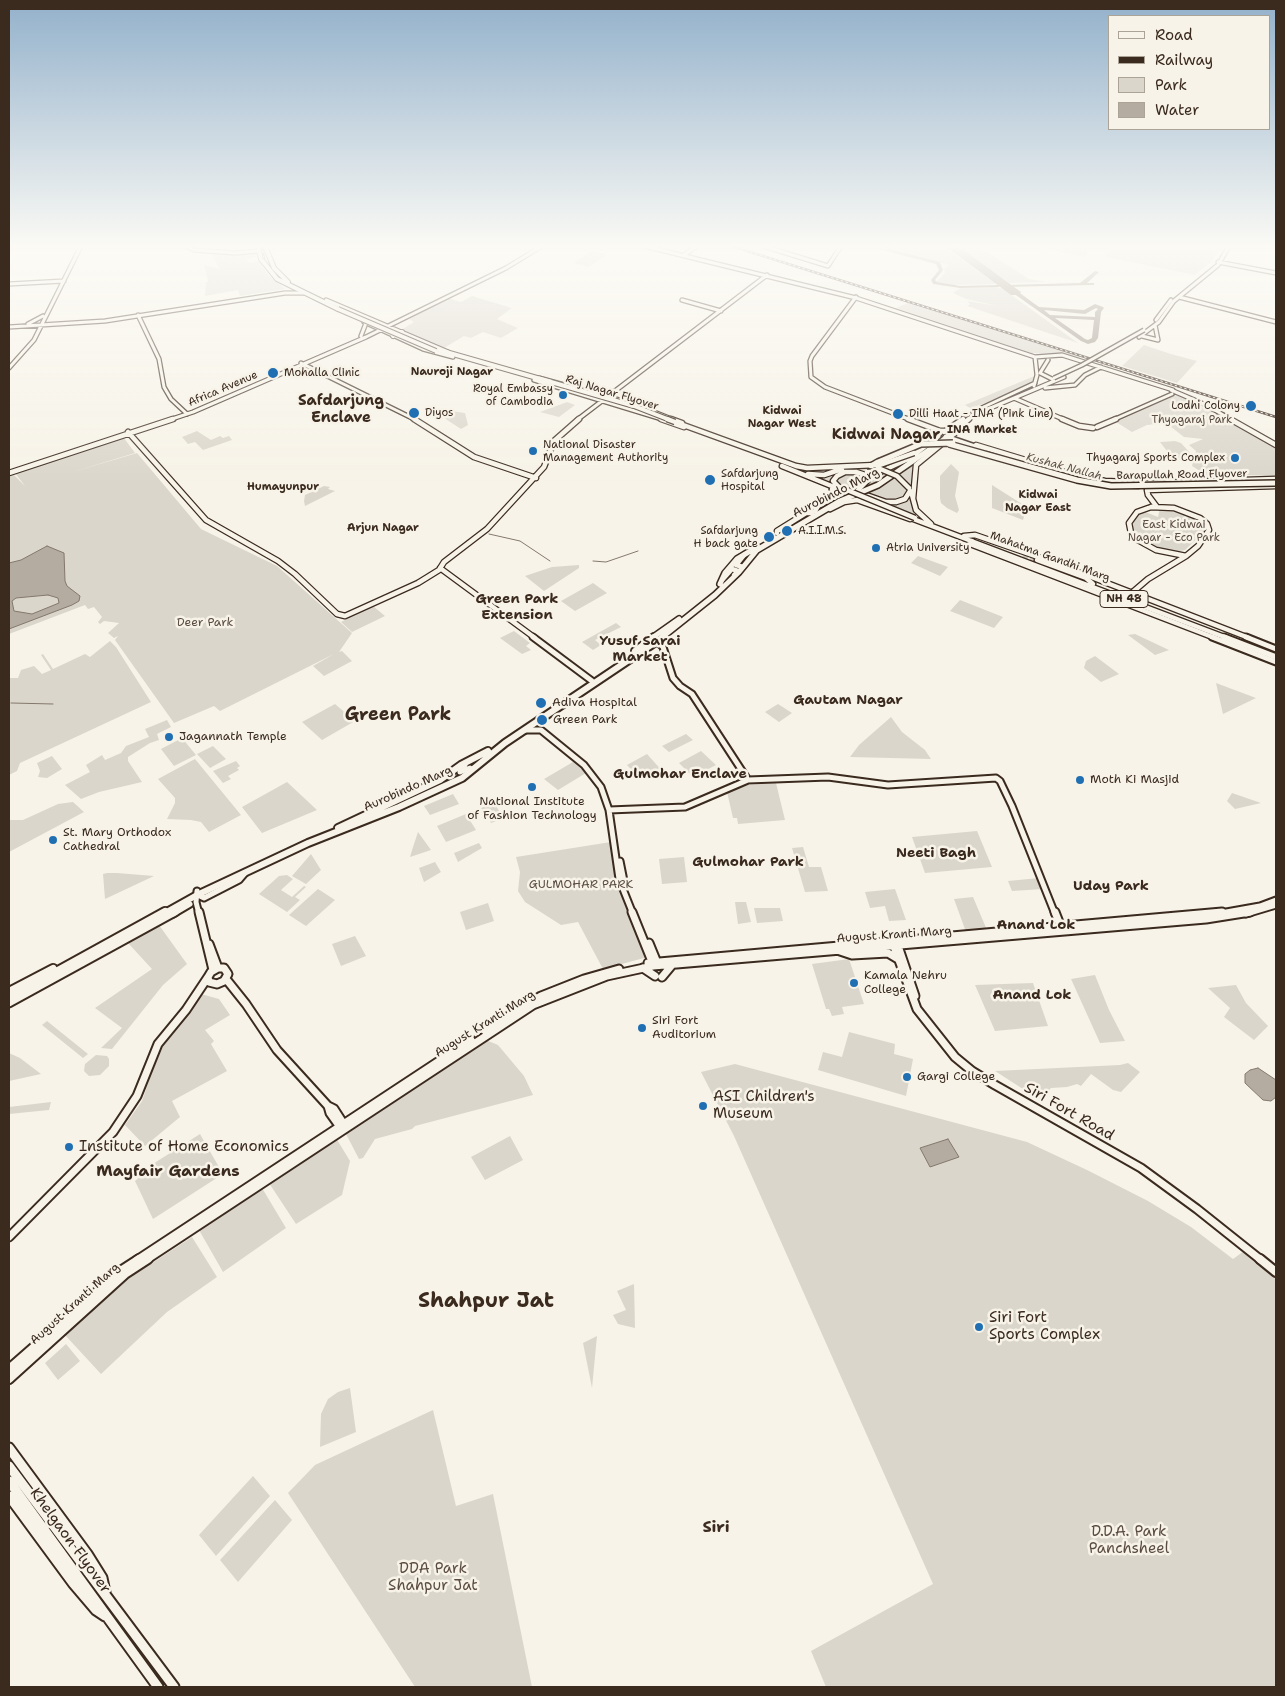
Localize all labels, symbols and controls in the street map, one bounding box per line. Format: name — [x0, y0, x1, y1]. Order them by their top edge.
legend — [1108, 15, 1270, 130]
text: Road — [1155, 25, 1193, 45]
text: Railway — [1155, 50, 1213, 70]
text: Park — [1155, 75, 1187, 95]
text: Water — [1155, 100, 1199, 120]
district label: Nauroji Nagar — [411, 365, 493, 379]
marker: Mohalla Clinic — [266, 366, 280, 380]
place label: Mohalla Clinic — [284, 366, 360, 380]
street label: Africa Avenue — [186, 368, 260, 410]
street label: Raj Nagar Flyover — [564, 373, 660, 413]
place label: Royal Embassy of Cambodia — [473, 382, 553, 408]
marker: Royal Embassy of Cambodia — [557, 389, 569, 401]
district label: Safdarjung Enclave — [298, 392, 384, 427]
place label: Lodhi Colony — [1171, 399, 1240, 413]
marker: Lodhi Colony — [1244, 399, 1258, 413]
district label: Kidwai Nagar West — [748, 404, 816, 430]
marker: Diyos — [407, 406, 421, 420]
place label: Diyos — [425, 406, 454, 420]
marker: Dilli Haat - INA (Pink Line) — [891, 407, 905, 421]
place label: Dilli Haat - INA (Pink Line) — [909, 407, 1053, 421]
park label: Thyagaraj Park — [1152, 413, 1232, 427]
district label: INA Market — [947, 423, 1017, 437]
district label: Kidwai Nagar — [832, 426, 940, 444]
place label: National Disaster Management Authority — [543, 438, 668, 464]
marker: National Disaster Management Authority — [527, 445, 539, 457]
water label: Kushak Nallah — [1025, 451, 1103, 483]
place label: Thyagaraj Sports Complex — [1086, 451, 1225, 465]
marker: Thyagaraj Sports Complex — [1229, 452, 1241, 464]
street label: Aurobindo Marg — [790, 465, 882, 521]
place label: Safdarjung Hospital — [721, 467, 779, 493]
street label: Barapullah Road Flyover — [1116, 467, 1248, 483]
marker: Safdarjung Hospital — [703, 473, 717, 487]
district label: Humayunpur — [247, 480, 319, 494]
district label: Kidwai Nagar East — [1005, 488, 1071, 514]
park label: East Kidwai Nagar - Eco Park — [1128, 518, 1220, 544]
district label: Arjun Nagar — [347, 521, 419, 535]
place label: Safdarjung H back gate — [693, 524, 758, 550]
marker: A.I.I.M.S. — [780, 524, 794, 538]
place label: A.I.I.M.S. — [798, 524, 846, 538]
street label: Mahatma Gandhi Marg — [988, 529, 1112, 585]
marker: Safdarjung H back gate — [762, 530, 776, 544]
place label: Atria University — [886, 541, 970, 555]
marker: Atria University — [870, 542, 882, 554]
road number: NH 48 — [1100, 590, 1148, 608]
district label: Green Park Extension — [476, 591, 558, 624]
park label: Deer Park — [177, 616, 233, 630]
district label: Yusuf Sarai Market — [599, 633, 681, 666]
district label: Gautam Nagar — [793, 692, 903, 708]
marker: Adiva Hospital — [534, 696, 548, 710]
place label: Adiva Hospital — [552, 696, 637, 710]
district label: Green Park — [345, 704, 451, 726]
marker: Green Park — [535, 713, 549, 727]
place label: Green Park — [553, 713, 618, 727]
place label: Jagannath Temple — [179, 730, 287, 744]
marker: Jagannath Temple — [163, 731, 175, 743]
street label: Aurobindo Marg — [362, 763, 454, 815]
district label: Gulmohar Enclave — [613, 766, 747, 782]
place label: Moth Ki Masjid — [1090, 773, 1179, 787]
marker: Moth Ki Masjid — [1074, 774, 1086, 786]
marker: National Institute of Fashion Technology — [526, 781, 538, 793]
place label: National Institute of Fashion Technology — [467, 795, 597, 823]
place label: St. Mary Orthodox Cathedral — [63, 826, 171, 854]
marker: St. Mary Orthodox Cathedral — [47, 834, 59, 846]
district label: Neeti Bagh — [896, 845, 976, 861]
district label: Gulmohar Park — [692, 854, 804, 870]
park label: GULMOHAR PARK — [529, 878, 633, 892]
district label: Uday Park — [1073, 878, 1149, 894]
district label: Anand Lok — [997, 917, 1075, 933]
street label: August Kranti Marg — [836, 924, 952, 946]
place label: Kamala Nehru College — [864, 969, 947, 997]
marker: Kamala Nehru College — [848, 977, 860, 989]
street label: August Kranti Marg — [432, 987, 538, 1061]
district label: Anand Lok — [993, 987, 1071, 1003]
place label: Siri Fort Auditorium — [652, 1014, 716, 1042]
marker: Siri Fort Auditorium — [636, 1022, 648, 1034]
place label: Gargi College — [917, 1070, 995, 1084]
marker: Gargi College — [901, 1071, 913, 1083]
street label: Siri Fort Road — [1021, 1079, 1117, 1145]
place label: ASI Children's Museum — [713, 1088, 815, 1123]
marker: ASI Children's Museum — [697, 1100, 709, 1112]
place label: Institute of Home Economics — [79, 1138, 289, 1156]
marker: Institute of Home Economics — [63, 1141, 75, 1153]
district label: Mayfair Gardens — [96, 1162, 240, 1182]
street label: August Kranti Marg — [27, 1260, 123, 1348]
district label: Shahpur Jat — [418, 1289, 554, 1315]
place label: Siri Fort Sports Complex — [989, 1309, 1100, 1344]
marker: Siri Fort Sports Complex — [973, 1321, 985, 1333]
street label: Khelgaon Flyover — [26, 1485, 114, 1597]
district label: Siri — [702, 1518, 730, 1538]
park label: D.D.A. Park Panchsheel — [1089, 1523, 1169, 1558]
park label: DDA Park Shahpur Jat — [388, 1560, 478, 1595]

